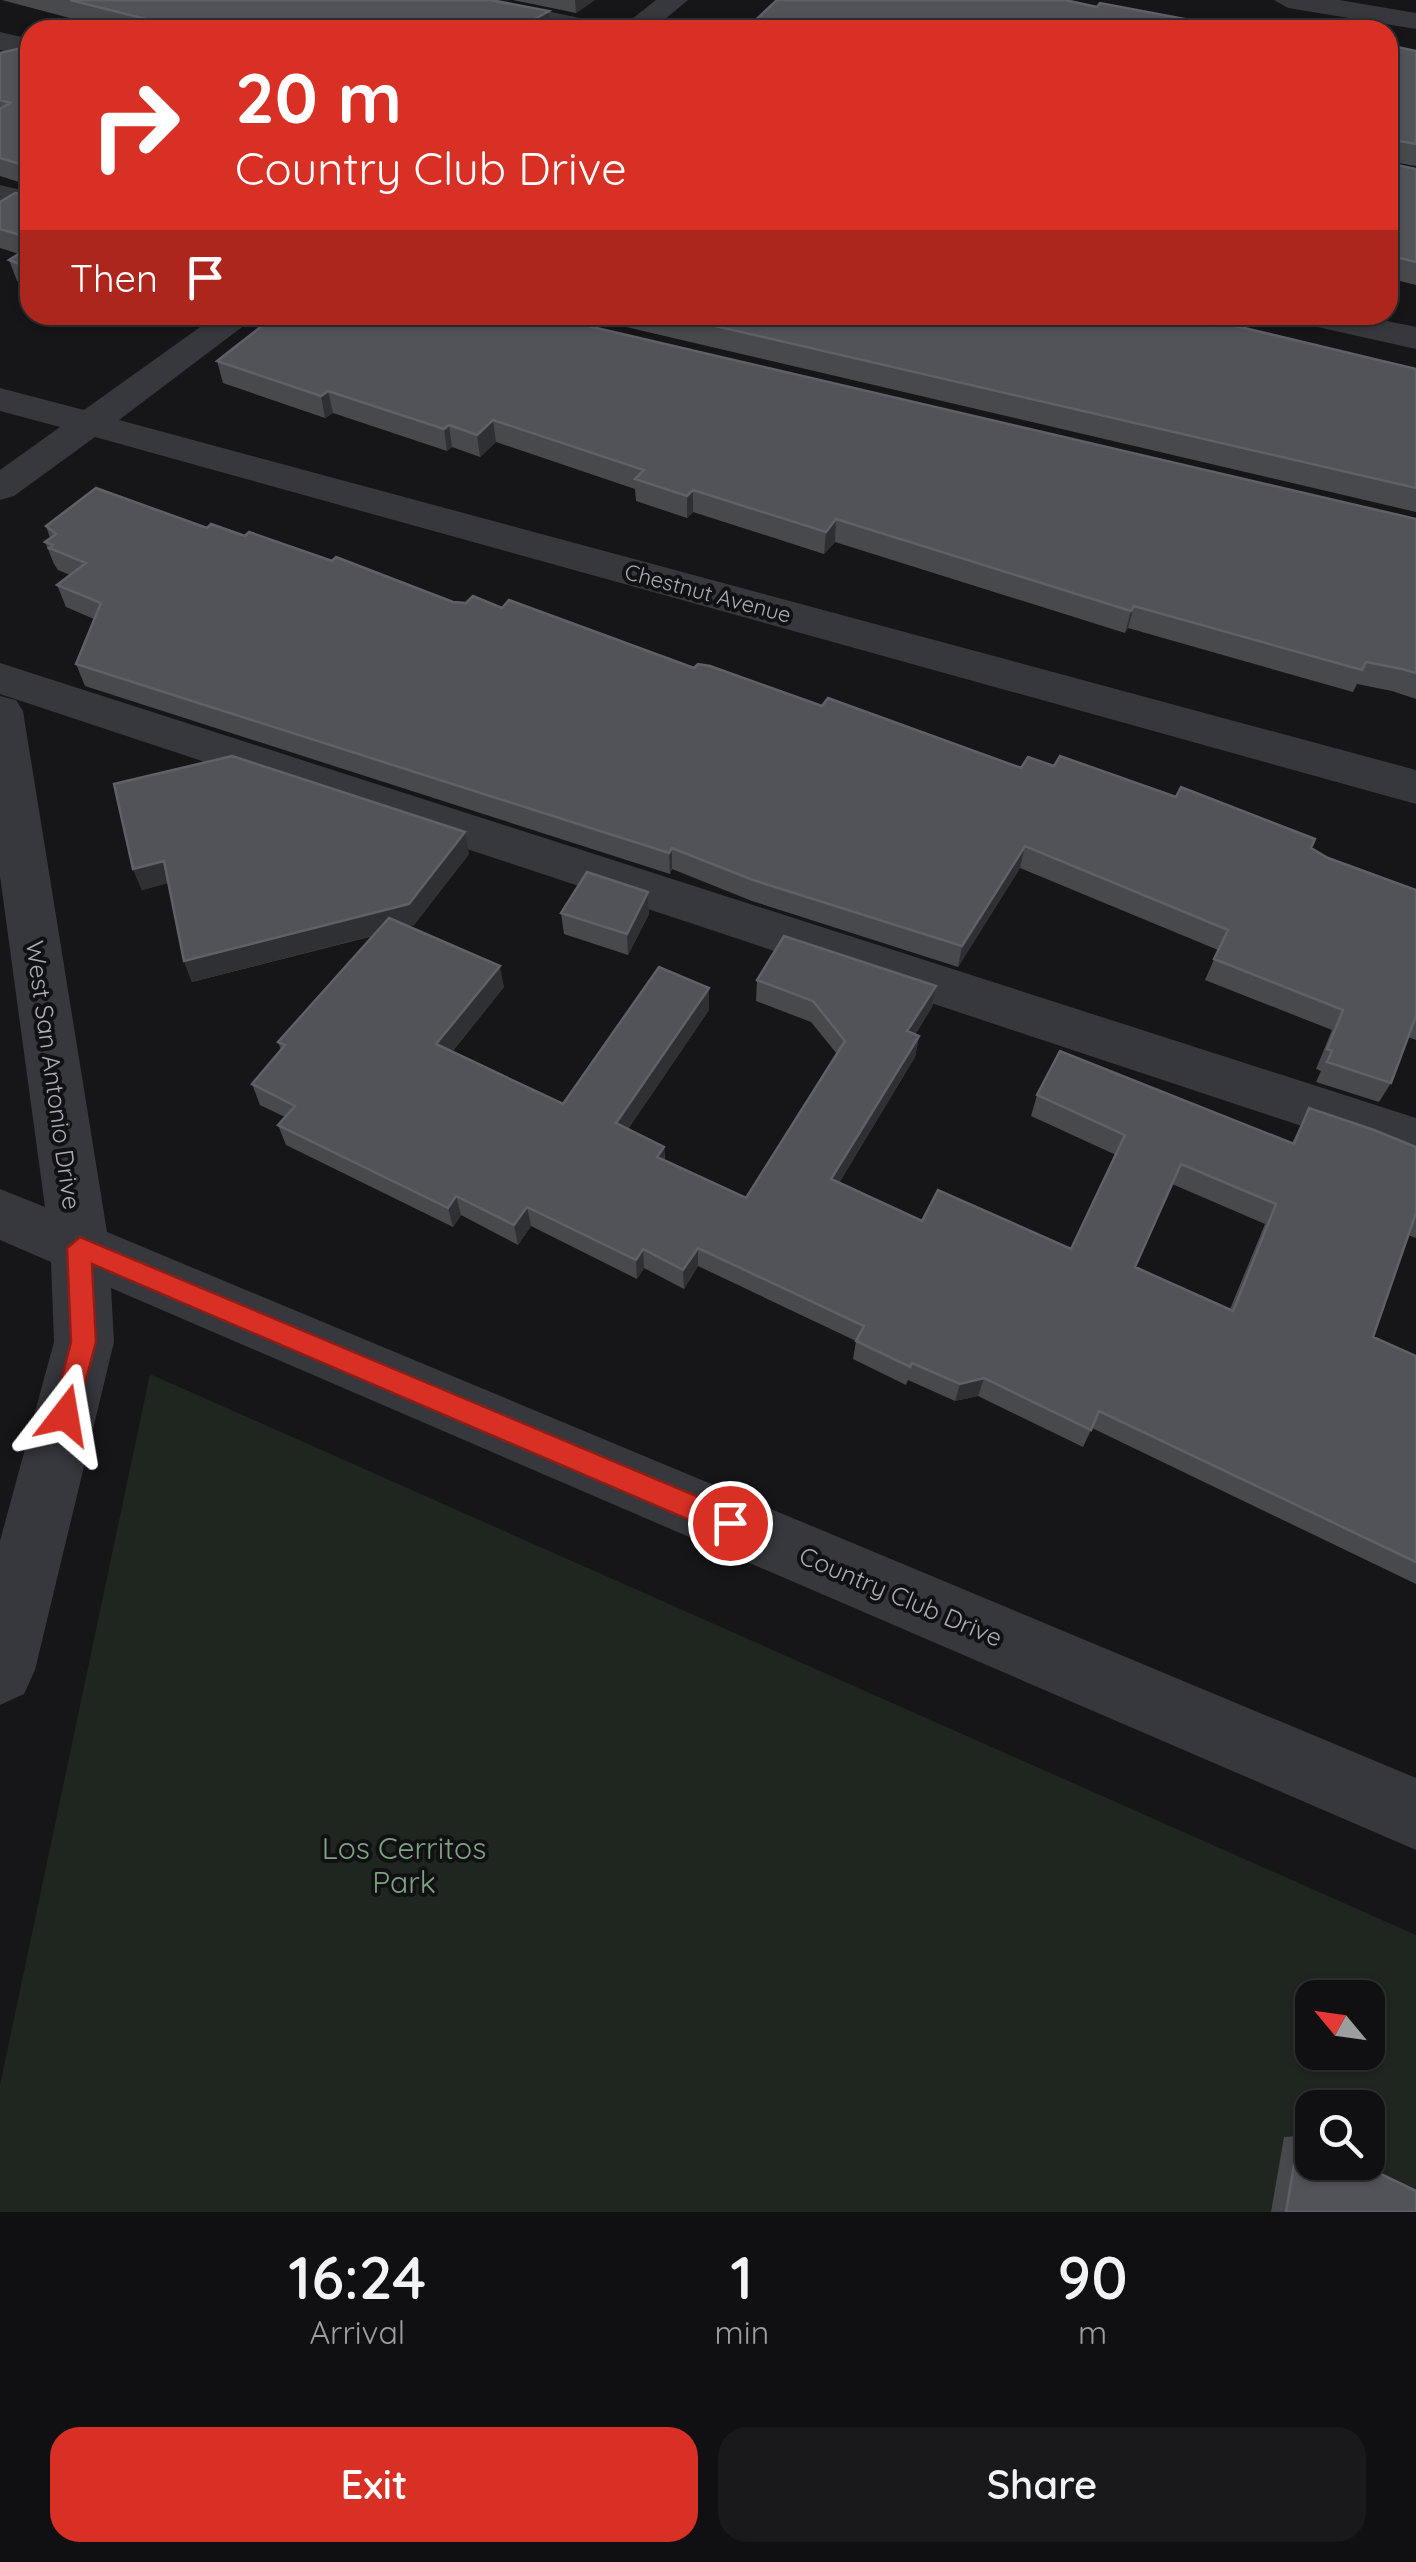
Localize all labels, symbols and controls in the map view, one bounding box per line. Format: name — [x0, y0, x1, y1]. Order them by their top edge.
text: 20 m — [235, 53, 402, 141]
icon: right — [70, 60, 200, 190]
text: Country Club Drive — [235, 140, 627, 196]
icon: arrive — [178, 250, 233, 305]
text: Then — [70, 254, 158, 302]
street label: Chestnut Avenue — [622, 557, 794, 629]
street label: West San Antonio Drive — [20, 938, 88, 1212]
position arrow — [13, 1363, 117, 1467]
pin — [688, 1481, 773, 1566]
icon: arrive — [703, 1496, 758, 1551]
street label: Country Club Drive — [795, 1539, 1007, 1653]
park label: Los Cerritos Park — [322, 1829, 486, 1901]
north arrow — [1295, 1980, 1385, 2070]
map controls — [1295, 1980, 1385, 2180]
button: search — [1295, 2090, 1385, 2180]
text: 16:24 — [288, 2239, 426, 2314]
text: 1 — [730, 2239, 753, 2314]
text: 90 — [1057, 2239, 1128, 2314]
text: Arrival — [309, 2312, 405, 2352]
text: min — [715, 2312, 769, 2352]
text: m — [1078, 2312, 1107, 2352]
button: Exit — [50, 2427, 698, 2542]
button: Share — [718, 2427, 1366, 2542]

